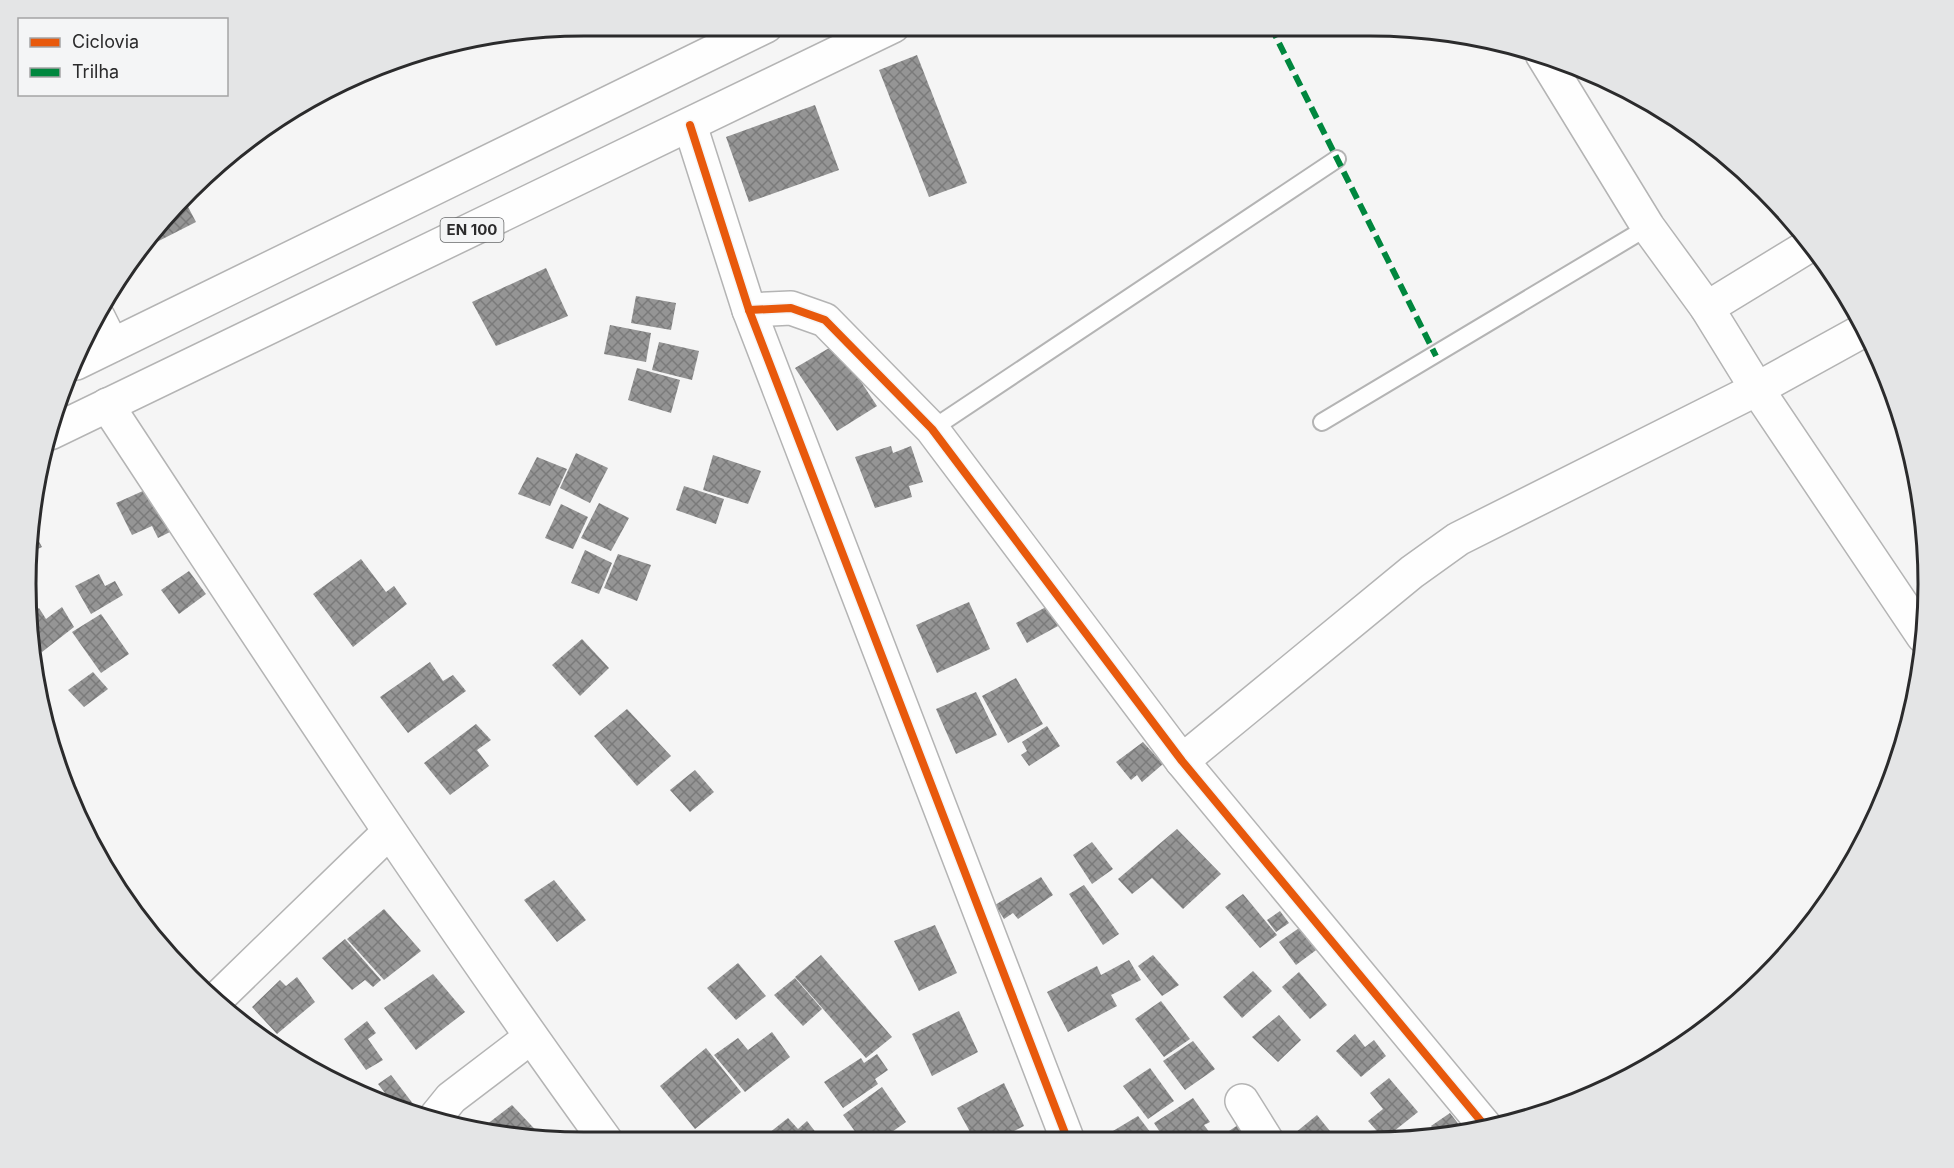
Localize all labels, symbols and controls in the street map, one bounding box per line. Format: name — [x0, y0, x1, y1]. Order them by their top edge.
legend — [18, 18, 228, 96]
text: Ciclovia — [72, 31, 139, 52]
text: Trilha — [72, 61, 119, 82]
road number: EN 100 — [440, 218, 504, 242]

